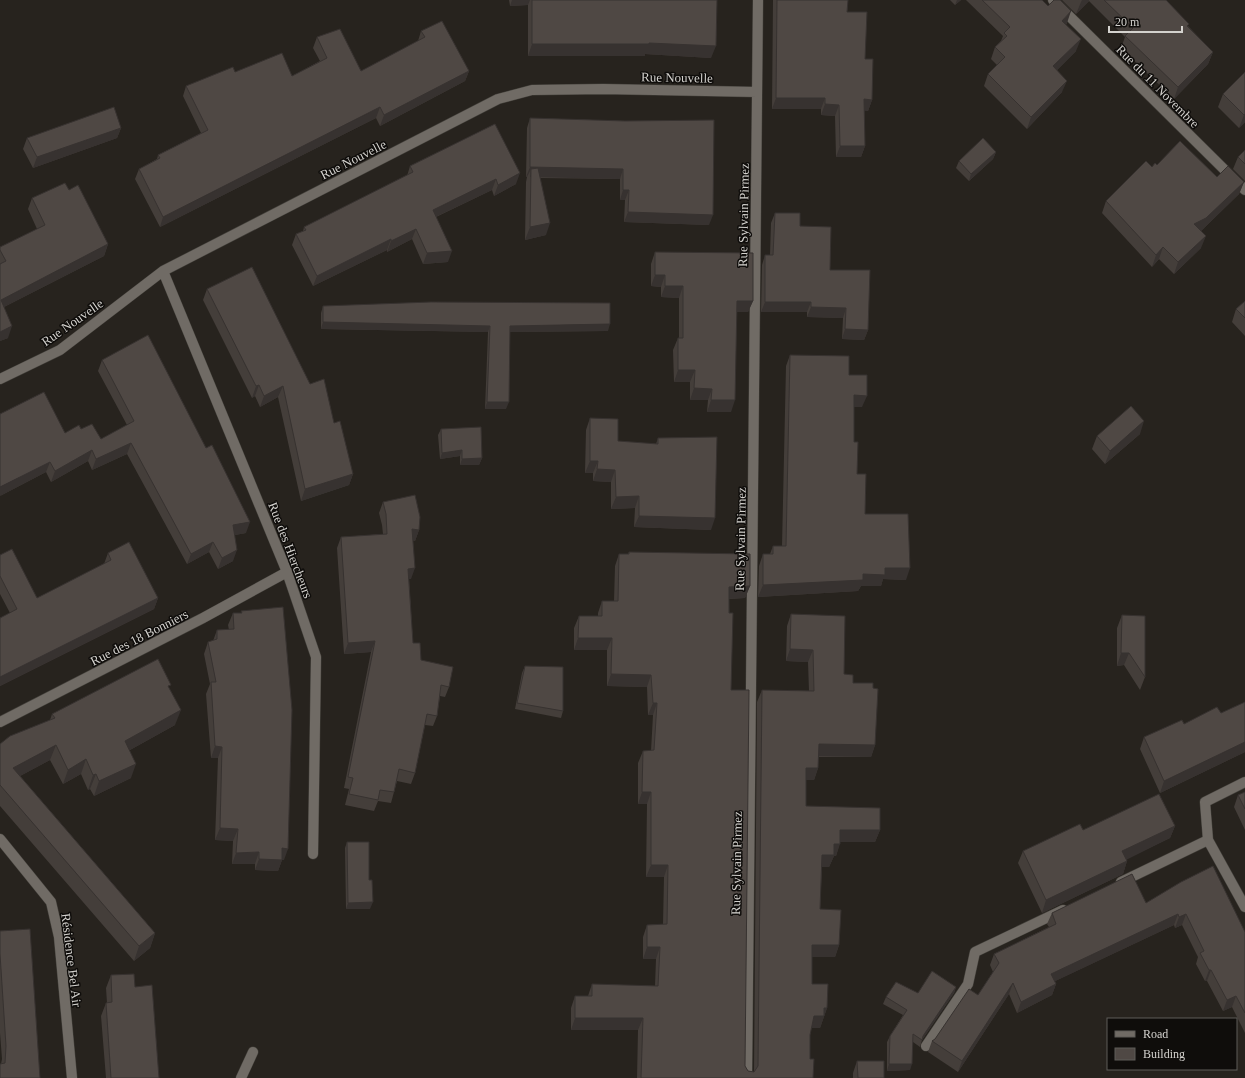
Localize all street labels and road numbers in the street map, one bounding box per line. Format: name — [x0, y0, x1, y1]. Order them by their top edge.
street label: Rue du 11 Novembre — [1113, 42, 1202, 131]
street label: Rue Nouvelle — [641, 69, 713, 86]
street label: Rue Nouvelle — [318, 136, 389, 182]
street label: Rue Sylvain Pirmez — [735, 163, 752, 267]
street label: Rue Nouvelle — [39, 296, 106, 349]
street label: Rue Sylvain Pirmez — [732, 487, 749, 591]
street label: Rue des Hiercheurs — [265, 500, 316, 600]
street label: Rue des 18 Bonniers — [88, 606, 191, 669]
street label: Rue Sylvain Pirmez — [728, 811, 745, 915]
street label: Résidence Bel Air — [58, 912, 85, 1009]

